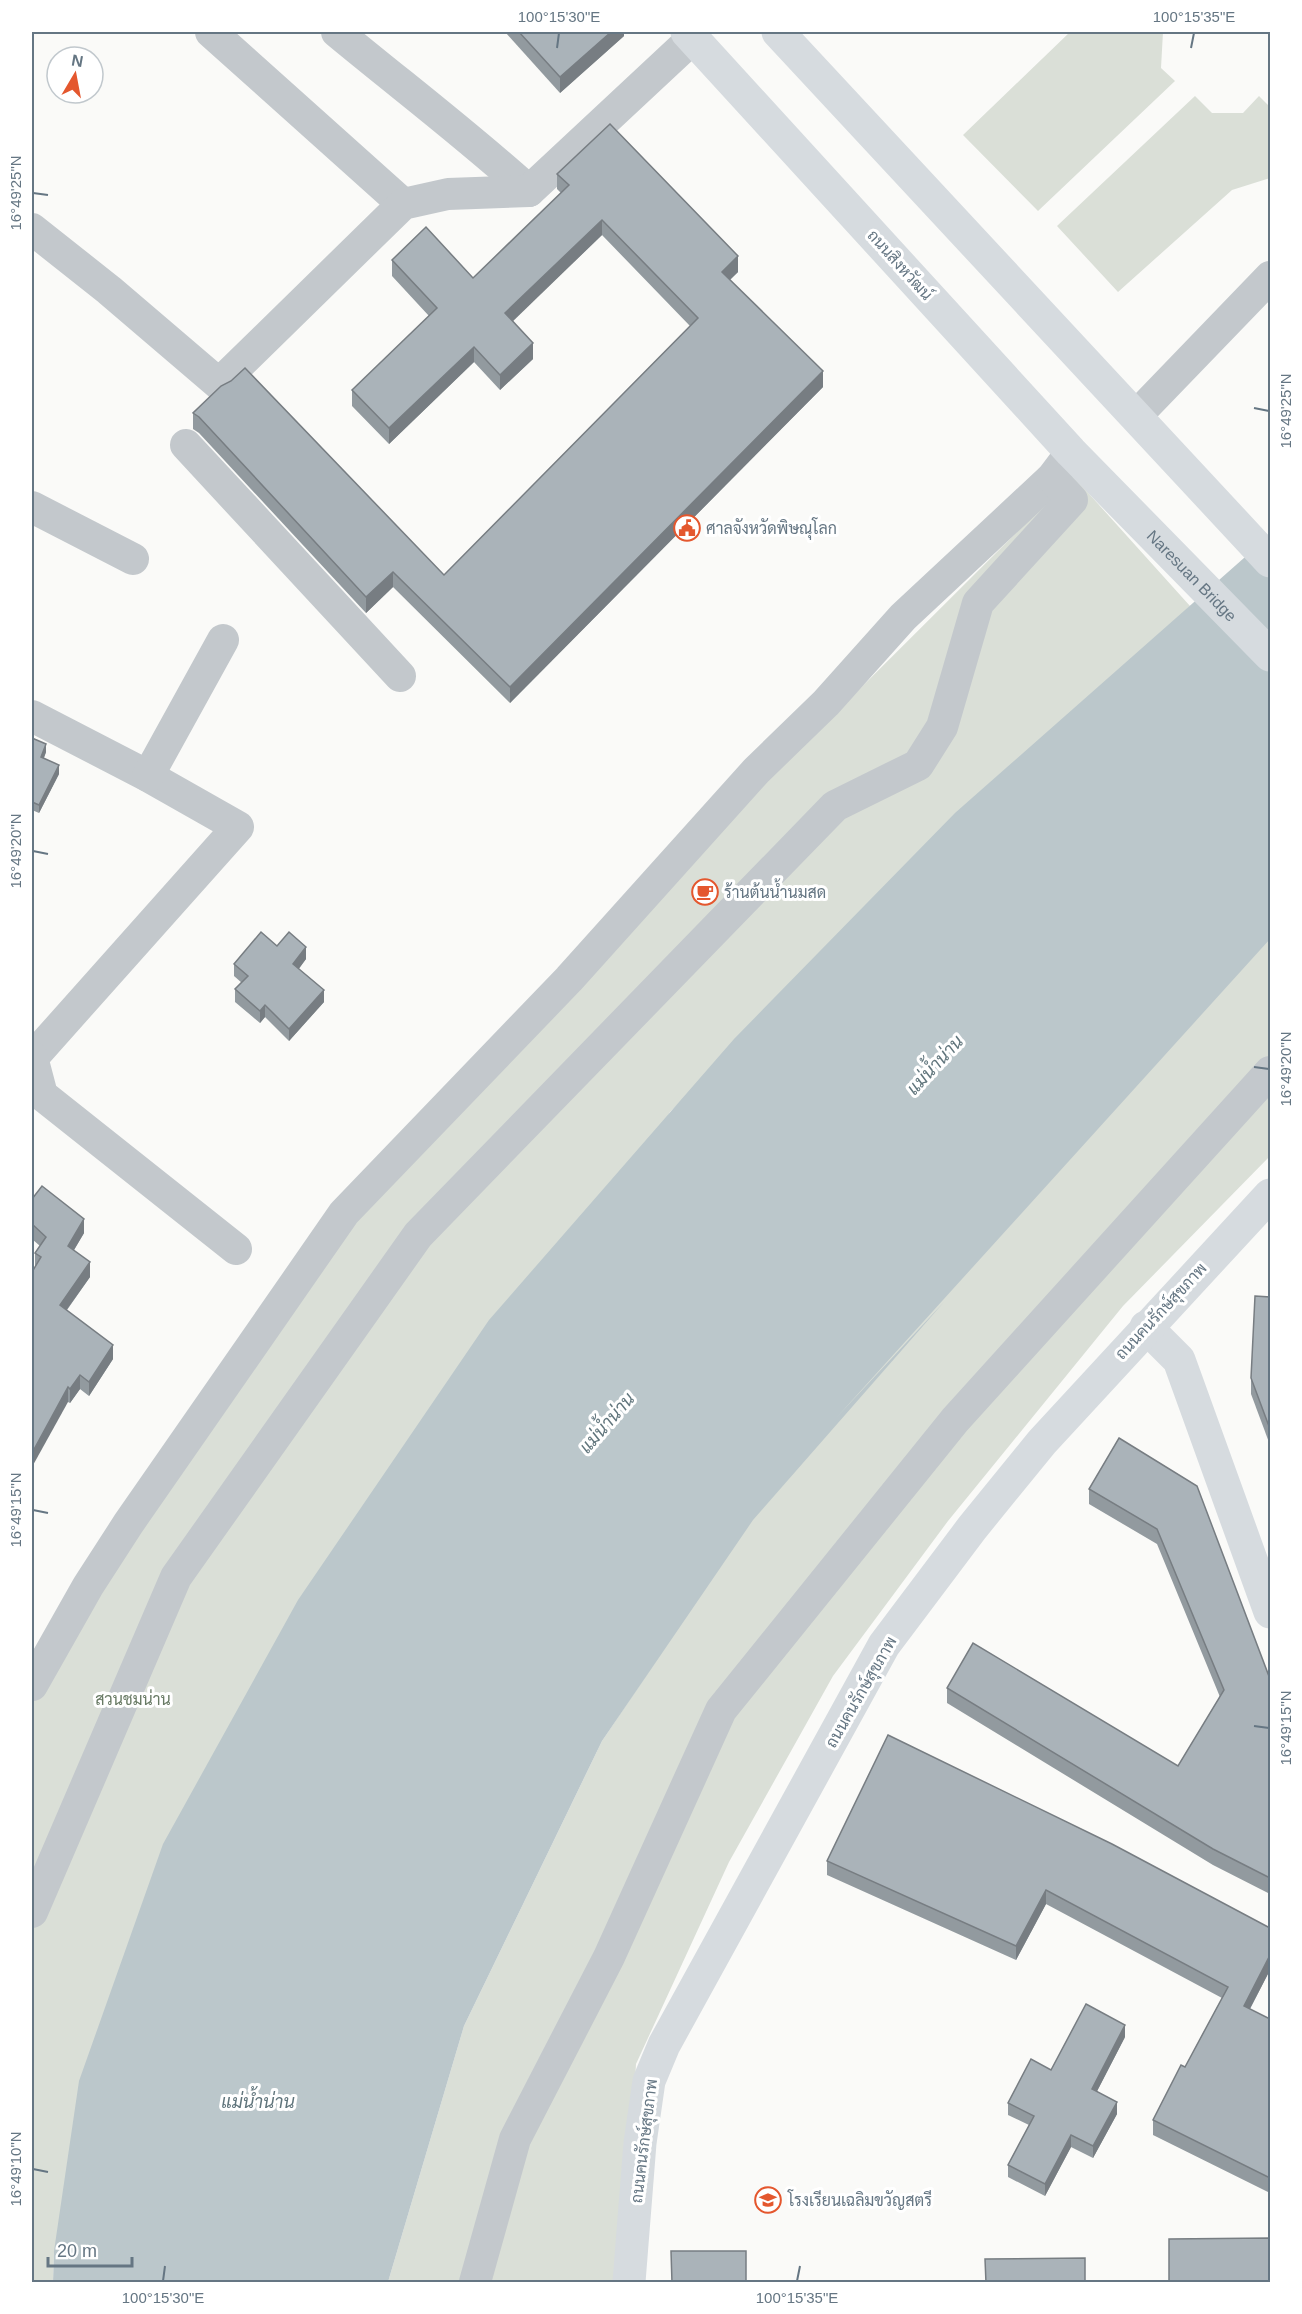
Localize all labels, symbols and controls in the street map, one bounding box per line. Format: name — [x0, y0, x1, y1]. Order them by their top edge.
text: 100°15'30"E — [518, 8, 600, 25]
text: 100°15'35"E — [1153, 8, 1235, 25]
north arrow — [45, 45, 105, 105]
text: N — [70, 51, 85, 70]
text: 16°49'25"N — [7, 155, 24, 231]
street label: ถนนสิงหวัฒน์ — [864, 224, 939, 303]
text: 16°49'25"N — [1277, 373, 1294, 449]
public building icon: ศาลจังหวัดพิษณุโลก — [672, 513, 702, 543]
place label: ศาลจังหวัดพิษณุโลก — [706, 517, 837, 540]
street label: Naresuan Bridge — [1144, 527, 1240, 624]
text: 16°49'20"N — [7, 813, 24, 889]
cafe icon: ร้านต้นน้ำนมสด — [690, 877, 720, 907]
place label: ร้านต้นน้ำนมสด — [724, 878, 826, 901]
water label: แม่น้ำน่าน — [898, 1027, 968, 1099]
text: 16°49'20"N — [1277, 1031, 1294, 1107]
street label: ถนนคนรักษ์สุขภาพ — [1109, 1257, 1212, 1365]
water label: แม่น้ำน่าน — [571, 1384, 639, 1457]
text: 16°49'15"N — [7, 1472, 24, 1548]
street label: ถนนคนรักษ์สุขภาพ — [819, 1632, 902, 1752]
park label: สวนชมน่าน — [95, 1689, 171, 1708]
text: 16°49'15"N — [1277, 1690, 1294, 1766]
street label: ถนนคนรักษ์สุขภาพ — [624, 2077, 663, 2205]
water label: แม่น้ำน่าน — [221, 2086, 295, 2112]
text: 16°49'10"N — [7, 2131, 24, 2207]
school or university icon: โรงเรียนเฉลิมขวัญสตรี — [753, 2185, 783, 2215]
place label: โรงเรียนเฉลิมขวัญสตรี — [787, 2189, 932, 2210]
scale bar — [48, 2230, 132, 2268]
text: 20 m — [57, 2241, 97, 2261]
text: 100°15'30"E — [122, 2289, 204, 2306]
text: 100°15'35"E — [756, 2289, 838, 2306]

